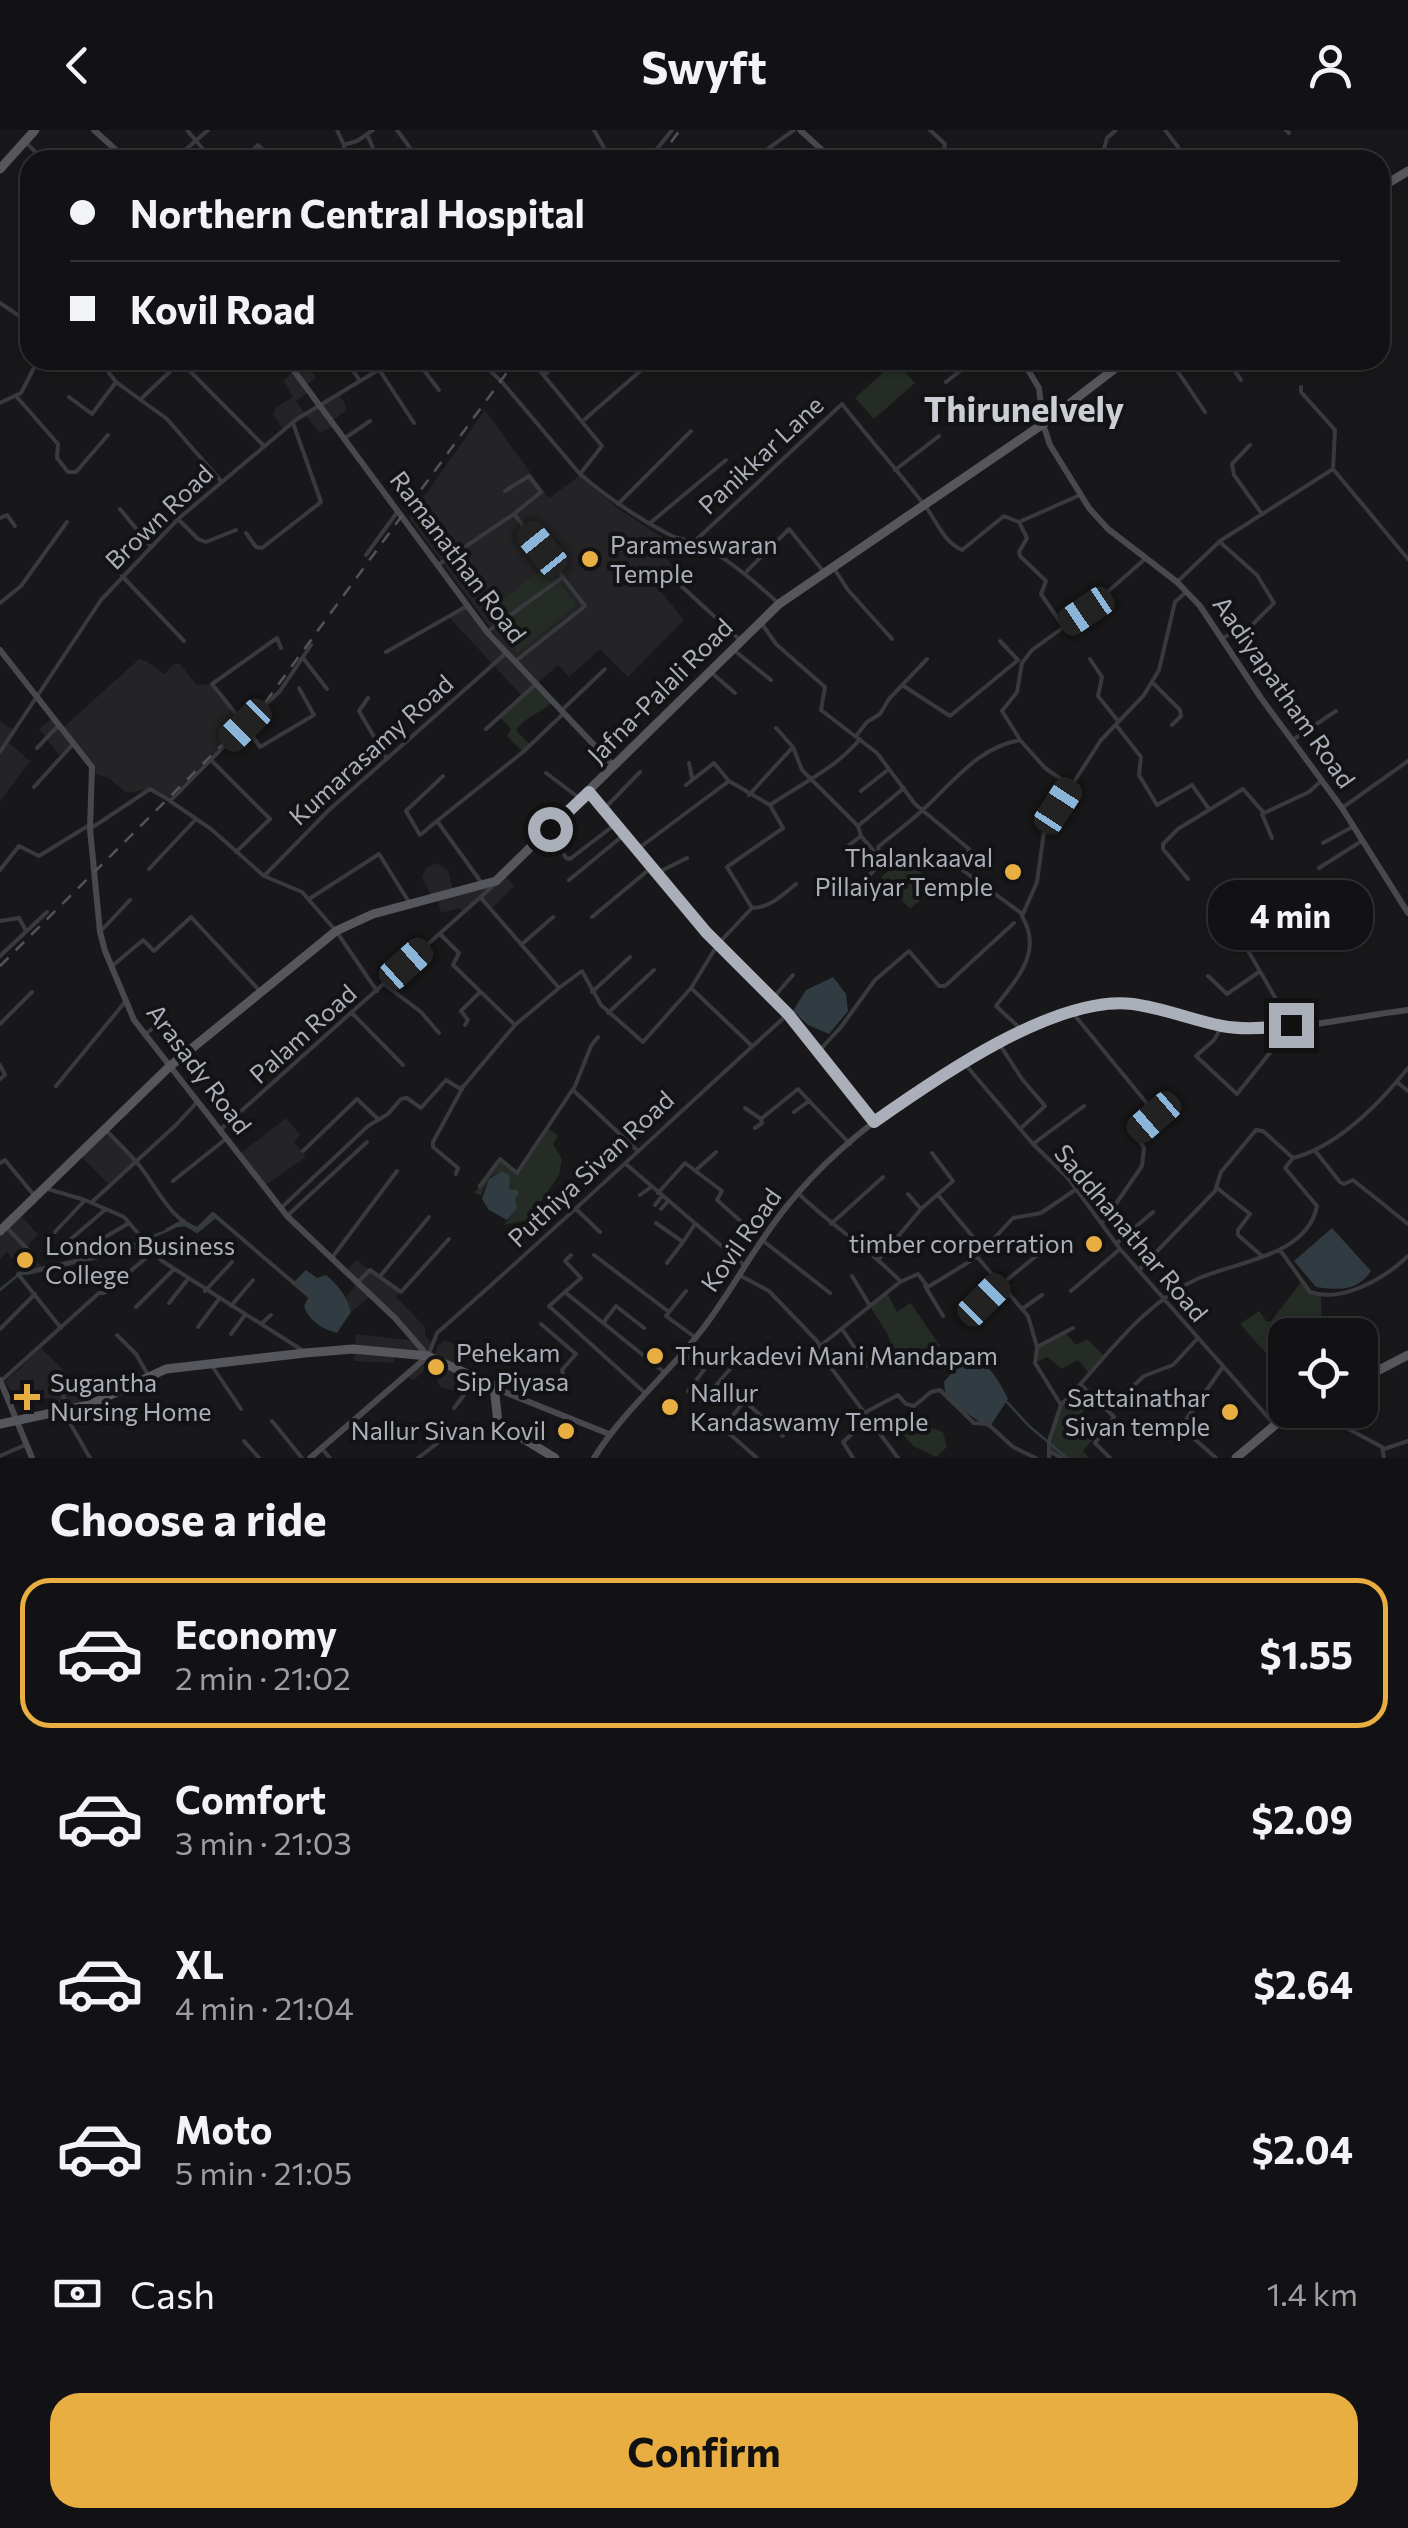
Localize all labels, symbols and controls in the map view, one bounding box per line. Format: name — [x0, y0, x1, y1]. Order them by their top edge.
icon: back — [50, 38, 105, 93]
text: Swyft — [641, 38, 767, 93]
icon: person — [1303, 38, 1358, 93]
text: Northern Central Hospital — [130, 189, 585, 236]
text: Kovil Road — [130, 285, 316, 332]
district label: Thirunelvely — [924, 386, 1124, 429]
street label: Panikkar Lane — [692, 389, 829, 520]
street label: Brown Road — [98, 458, 218, 575]
street label: Ramanathan Road — [384, 465, 533, 648]
car — [511, 516, 573, 582]
place label: Parameswaran Temple — [610, 529, 778, 588]
marker: Parameswaran Temple — [579, 548, 601, 570]
car — [1053, 582, 1119, 640]
street label: Aadiyapatham Road — [1207, 590, 1362, 793]
street label: Jafna-Palali Road — [581, 612, 738, 769]
street label: Kumarasamy Road — [282, 668, 458, 831]
car — [213, 693, 277, 757]
car — [1029, 773, 1087, 839]
route start — [528, 807, 573, 852]
place label: Thalankaaval Pillaiyar Temple — [815, 842, 993, 901]
marker: Thalankaaval Pillaiyar Temple — [1002, 861, 1024, 883]
callout: 4 min — [1208, 880, 1374, 950]
text: 4 min — [1250, 895, 1331, 935]
car — [374, 933, 438, 995]
street label: Palam Road — [243, 978, 362, 1089]
street label: Arasady Road — [141, 997, 258, 1139]
route end — [1269, 1003, 1314, 1048]
street label: Puthiya Sivan Road — [501, 1084, 679, 1253]
car — [1122, 1086, 1186, 1148]
street label: Saddhanathar Road — [1049, 1138, 1215, 1327]
street label: Kovil Road — [694, 1182, 787, 1297]
place label: timber corperration — [849, 1228, 1074, 1258]
place label: London Business College — [45, 1230, 235, 1289]
marker: timber corperration — [1083, 1233, 1105, 1255]
marker: London Business College — [14, 1249, 36, 1271]
car — [952, 1268, 1016, 1332]
map controls — [1268, 1318, 1378, 1428]
button: locate — [1268, 1318, 1378, 1428]
place label: Pehekam Sip Piyasa — [456, 1337, 569, 1396]
place label: Thurkadevi Mani Mandapam — [675, 1340, 998, 1370]
marker: Thurkadevi Mani Mandapam — [644, 1345, 666, 1367]
marker: Pehekam Sip Piyasa — [425, 1356, 447, 1378]
place label: Sugantha Nursing Home — [50, 1367, 212, 1426]
place label: Nallur Kandaswamy Temple — [690, 1377, 928, 1436]
place label: Sattainathar Sivan temple — [1065, 1382, 1210, 1441]
marker: Sugantha Nursing Home — [14, 1384, 40, 1410]
marker: Nallur Kandaswamy Temple — [659, 1396, 681, 1418]
marker: Sattainathar Sivan temple — [1219, 1401, 1241, 1423]
place label: Nallur Sivan Kovil — [351, 1415, 546, 1445]
marker: Nallur Sivan Kovil — [555, 1420, 577, 1442]
text: Choose a ride — [50, 1490, 327, 1545]
icon: car — [55, 1608, 145, 1698]
text: Economy — [175, 1610, 337, 1657]
text: $1.55 — [1260, 1630, 1353, 1677]
text: 2 min · 21:02 — [175, 1657, 351, 1697]
icon: car — [55, 1773, 145, 1863]
text: Comfort — [175, 1775, 326, 1822]
text: $2.09 — [1251, 1795, 1353, 1842]
text: 3 min · 21:03 — [175, 1822, 352, 1862]
icon: car — [55, 1938, 145, 2028]
text: XL — [175, 1940, 224, 1987]
text: $2.64 — [1253, 1960, 1353, 2007]
text: 4 min · 21:04 — [175, 1987, 354, 2027]
icon: car — [55, 2103, 145, 2193]
text: Moto — [175, 2105, 273, 2152]
text: $2.04 — [1251, 2125, 1353, 2172]
text: 5 min · 21:05 — [175, 2152, 352, 2192]
icon: cash — [50, 2266, 105, 2321]
text: Cash — [130, 2270, 215, 2317]
text: 1.4 km — [1267, 2273, 1358, 2313]
button: Confirm — [50, 2393, 1358, 2508]

